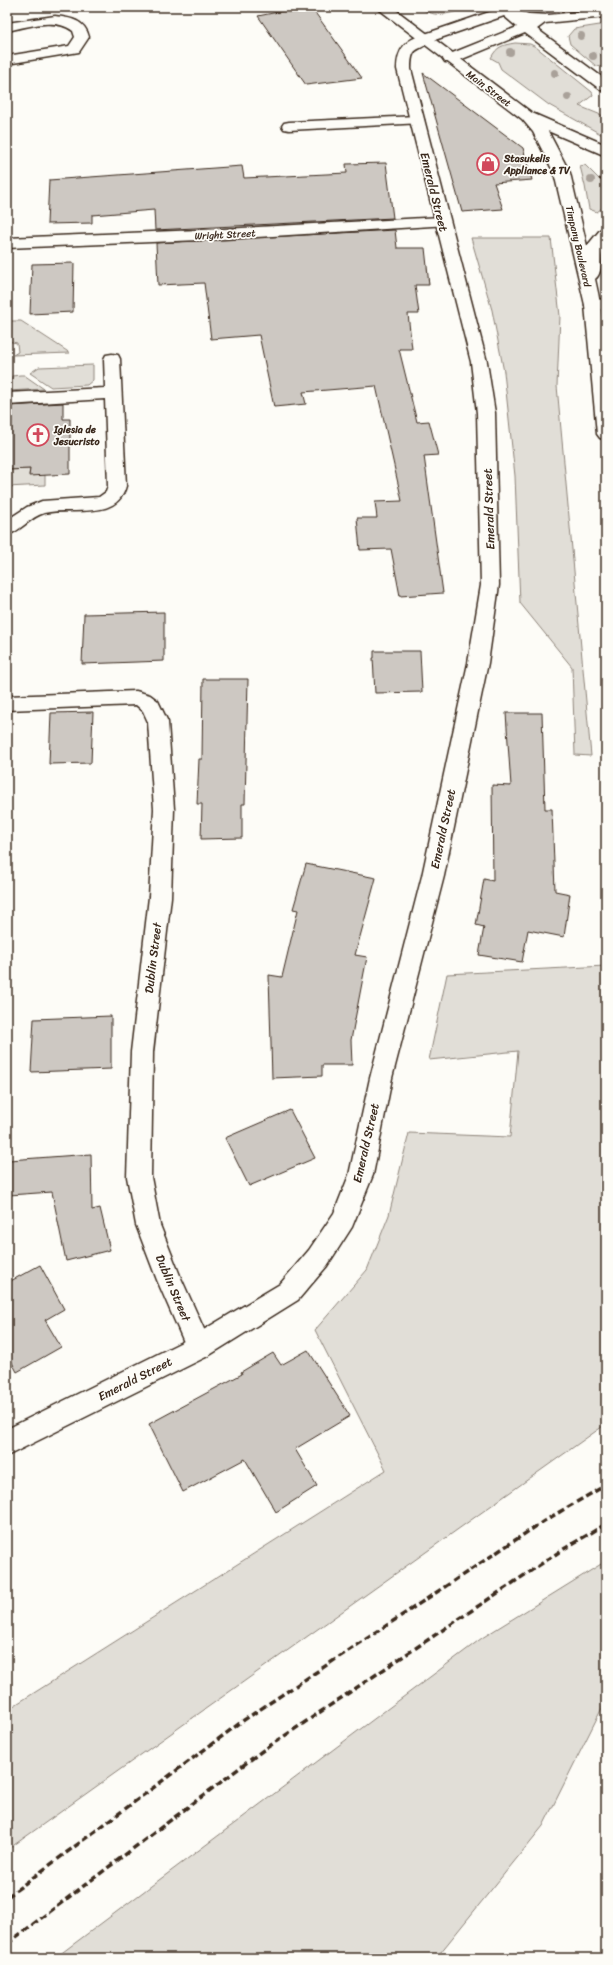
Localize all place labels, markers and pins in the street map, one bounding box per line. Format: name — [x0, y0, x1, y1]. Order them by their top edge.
place label: Stasukelis Appliance & TV — [503, 150, 571, 180]
shop icon: Stasukelis Appliance & TV — [475, 151, 501, 177]
place label: Iglesia de Jesucristo — [53, 421, 101, 451]
church icon: Iglesia de Jesucristo — [25, 422, 51, 448]

